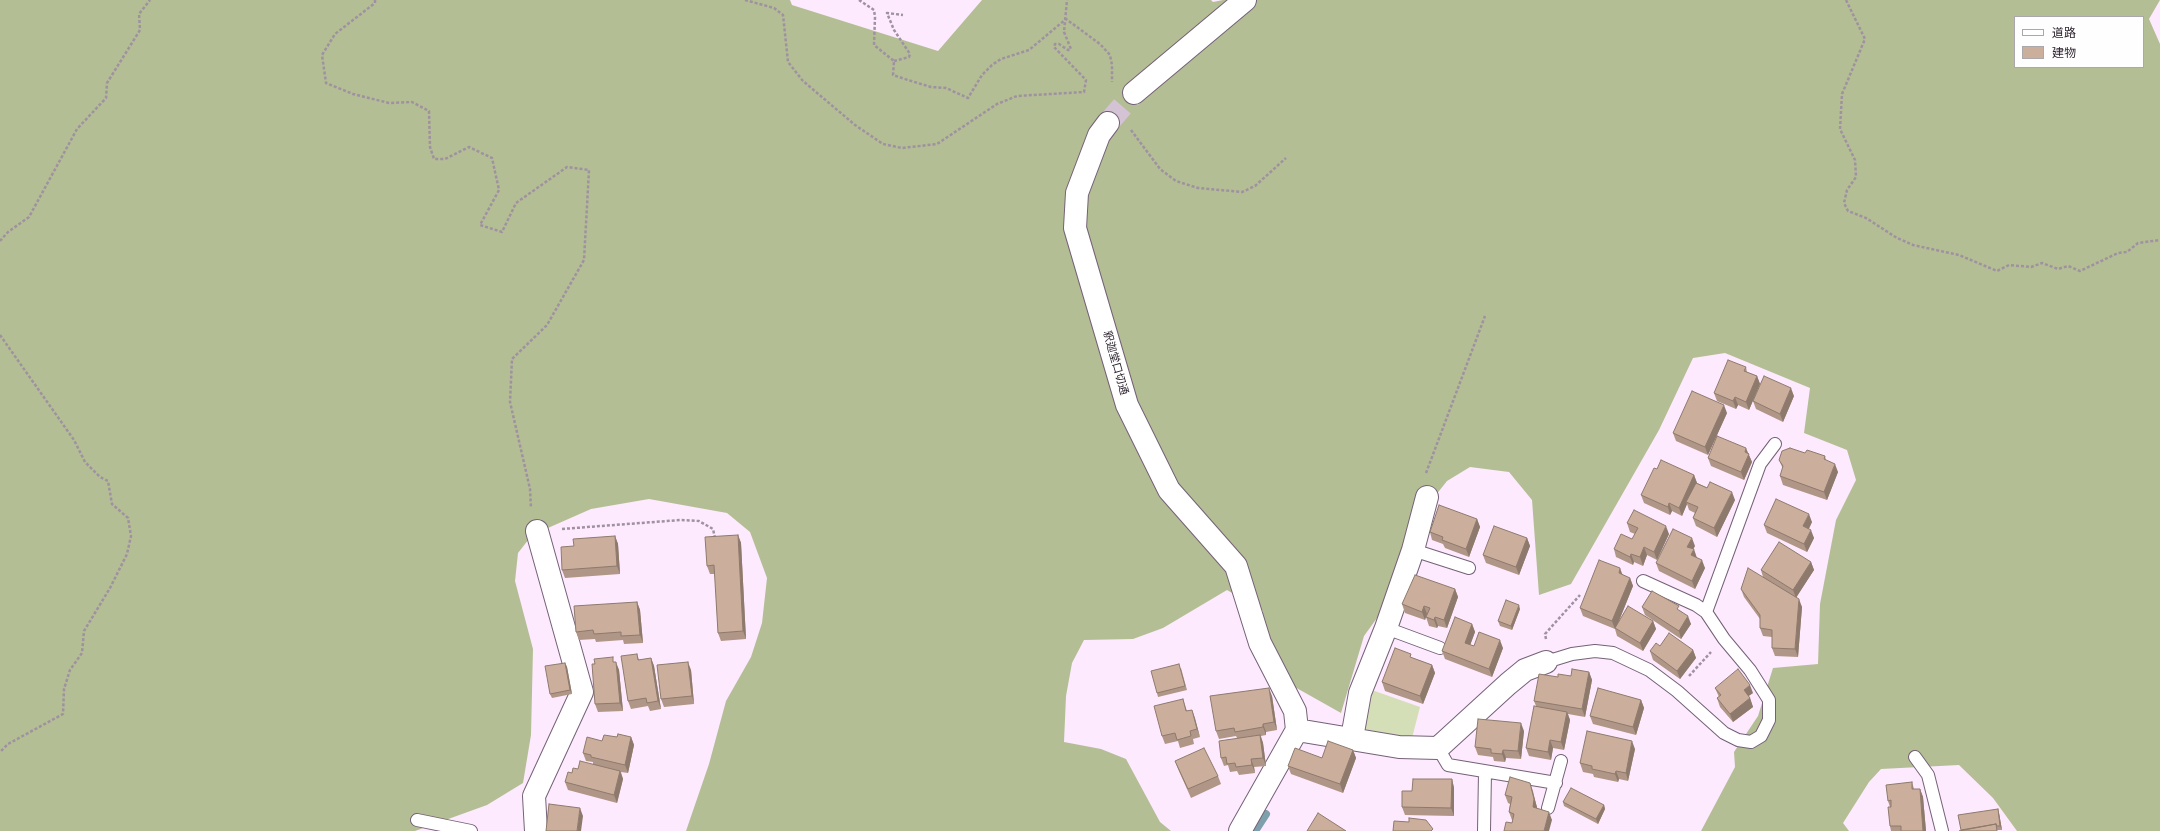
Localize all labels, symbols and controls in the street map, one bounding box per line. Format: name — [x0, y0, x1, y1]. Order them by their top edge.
legend — [2014, 16, 2144, 68]
text: 道路 — [2052, 26, 2076, 41]
text: 建物 — [2052, 46, 2076, 61]
street label: 釈迦堂口切通 — [1100, 329, 1130, 397]

